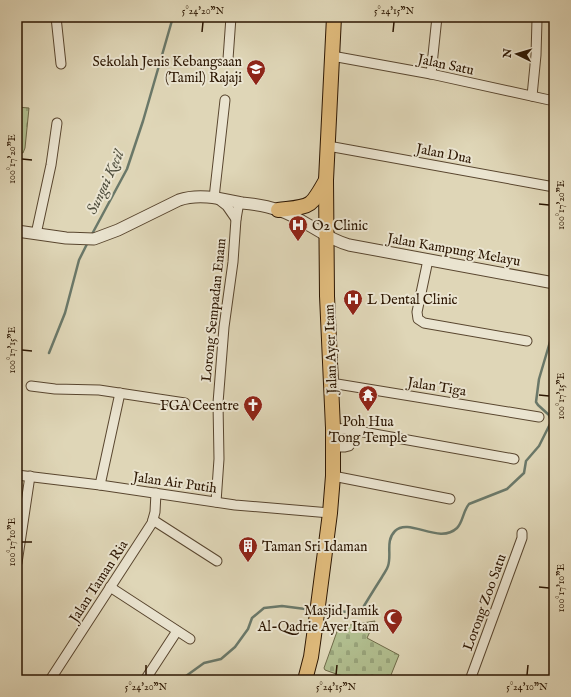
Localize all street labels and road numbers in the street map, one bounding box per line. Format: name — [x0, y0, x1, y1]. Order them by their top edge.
street label: Jalan Satu — [414, 50, 476, 80]
street label: Jalan Dua — [412, 139, 474, 168]
street label: Jalan Kampung Melayu — [384, 229, 522, 271]
street label: Lorong Sempadan Enam — [197, 237, 231, 383]
street label: Jalan Ayer Itam — [320, 304, 342, 396]
street label: Jalan Tiga — [404, 373, 469, 401]
street label: Jalan Air Putih — [130, 468, 219, 498]
street label: Jalan Taman Ria — [64, 536, 133, 628]
street label: Lorong Zoo Satu — [459, 552, 511, 653]

